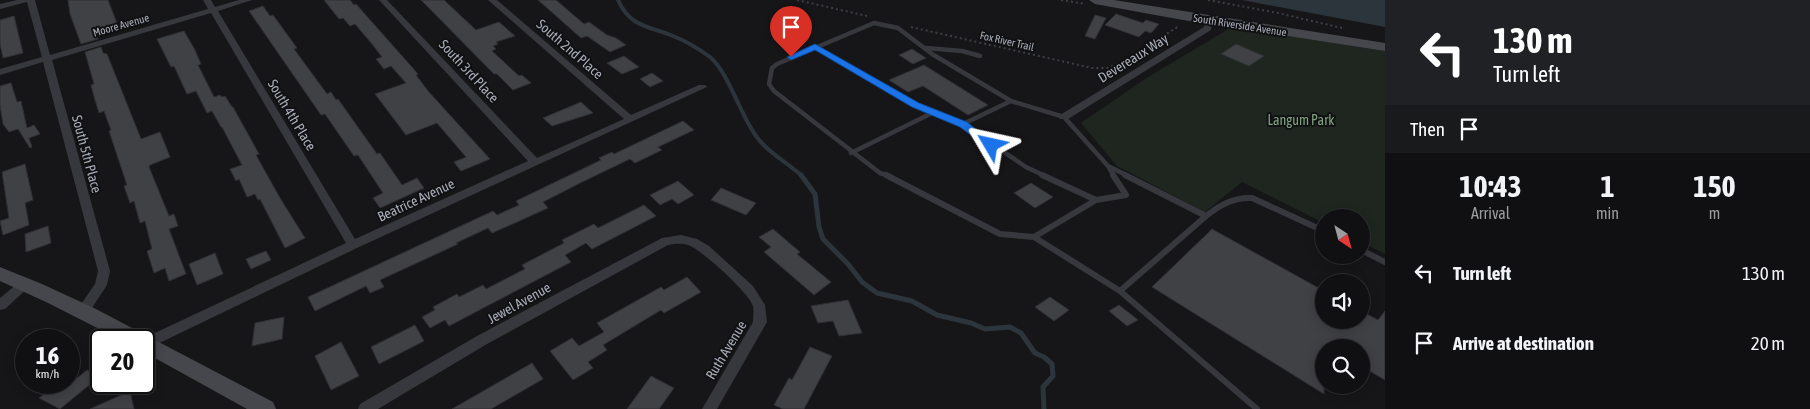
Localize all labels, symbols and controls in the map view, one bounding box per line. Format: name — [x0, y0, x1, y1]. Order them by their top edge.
pin — [770, 6, 812, 57]
street label: Moore Avenue — [92, 11, 150, 39]
street label: South Riverside Avenue — [1192, 12, 1288, 38]
icon: arrive — [777, 13, 805, 41]
street label: South 2nd Place — [534, 16, 606, 82]
icon: left — [1410, 20, 1475, 85]
text: 130 m — [1493, 20, 1572, 60]
street label: Fox River Trail — [979, 29, 1035, 53]
street label: Devereaux Way — [1095, 30, 1171, 86]
street label: South 3rd Place — [436, 36, 502, 106]
text: Turn left — [1493, 61, 1560, 87]
street label: South 4th Place — [265, 77, 319, 153]
park label: Langum Park — [1268, 112, 1334, 128]
street label: South 5th Place — [69, 113, 105, 195]
icon: arrive — [1455, 115, 1483, 143]
position arrow — [964, 118, 1016, 170]
text: Then — [1410, 118, 1445, 140]
text: 10:43 — [1459, 169, 1522, 203]
text: 1 — [1600, 169, 1615, 203]
text: 150 — [1693, 169, 1736, 203]
street label: Beatrice Avenue — [375, 175, 457, 225]
text: Arrival — [1471, 204, 1510, 222]
text: min — [1596, 204, 1619, 222]
text: m — [1709, 204, 1720, 222]
north arrow — [1315, 209, 1370, 264]
map controls — [1315, 209, 1370, 394]
icon: left — [1410, 259, 1438, 287]
text: Turn left — [1453, 262, 1511, 284]
text: 130 m — [1742, 262, 1785, 284]
button: sound — [1315, 274, 1370, 329]
street label: Jewel Avenue — [485, 279, 553, 327]
street label: Ruth Avenue — [702, 318, 750, 382]
speed limit sign: 20 — [90, 329, 155, 394]
icon: arrive — [1410, 329, 1438, 357]
text: Arrive at destination — [1453, 332, 1594, 354]
text: 20 m — [1751, 332, 1785, 354]
button: search — [1315, 339, 1370, 394]
text: 16 — [36, 341, 59, 369]
text: km/h — [36, 367, 59, 381]

